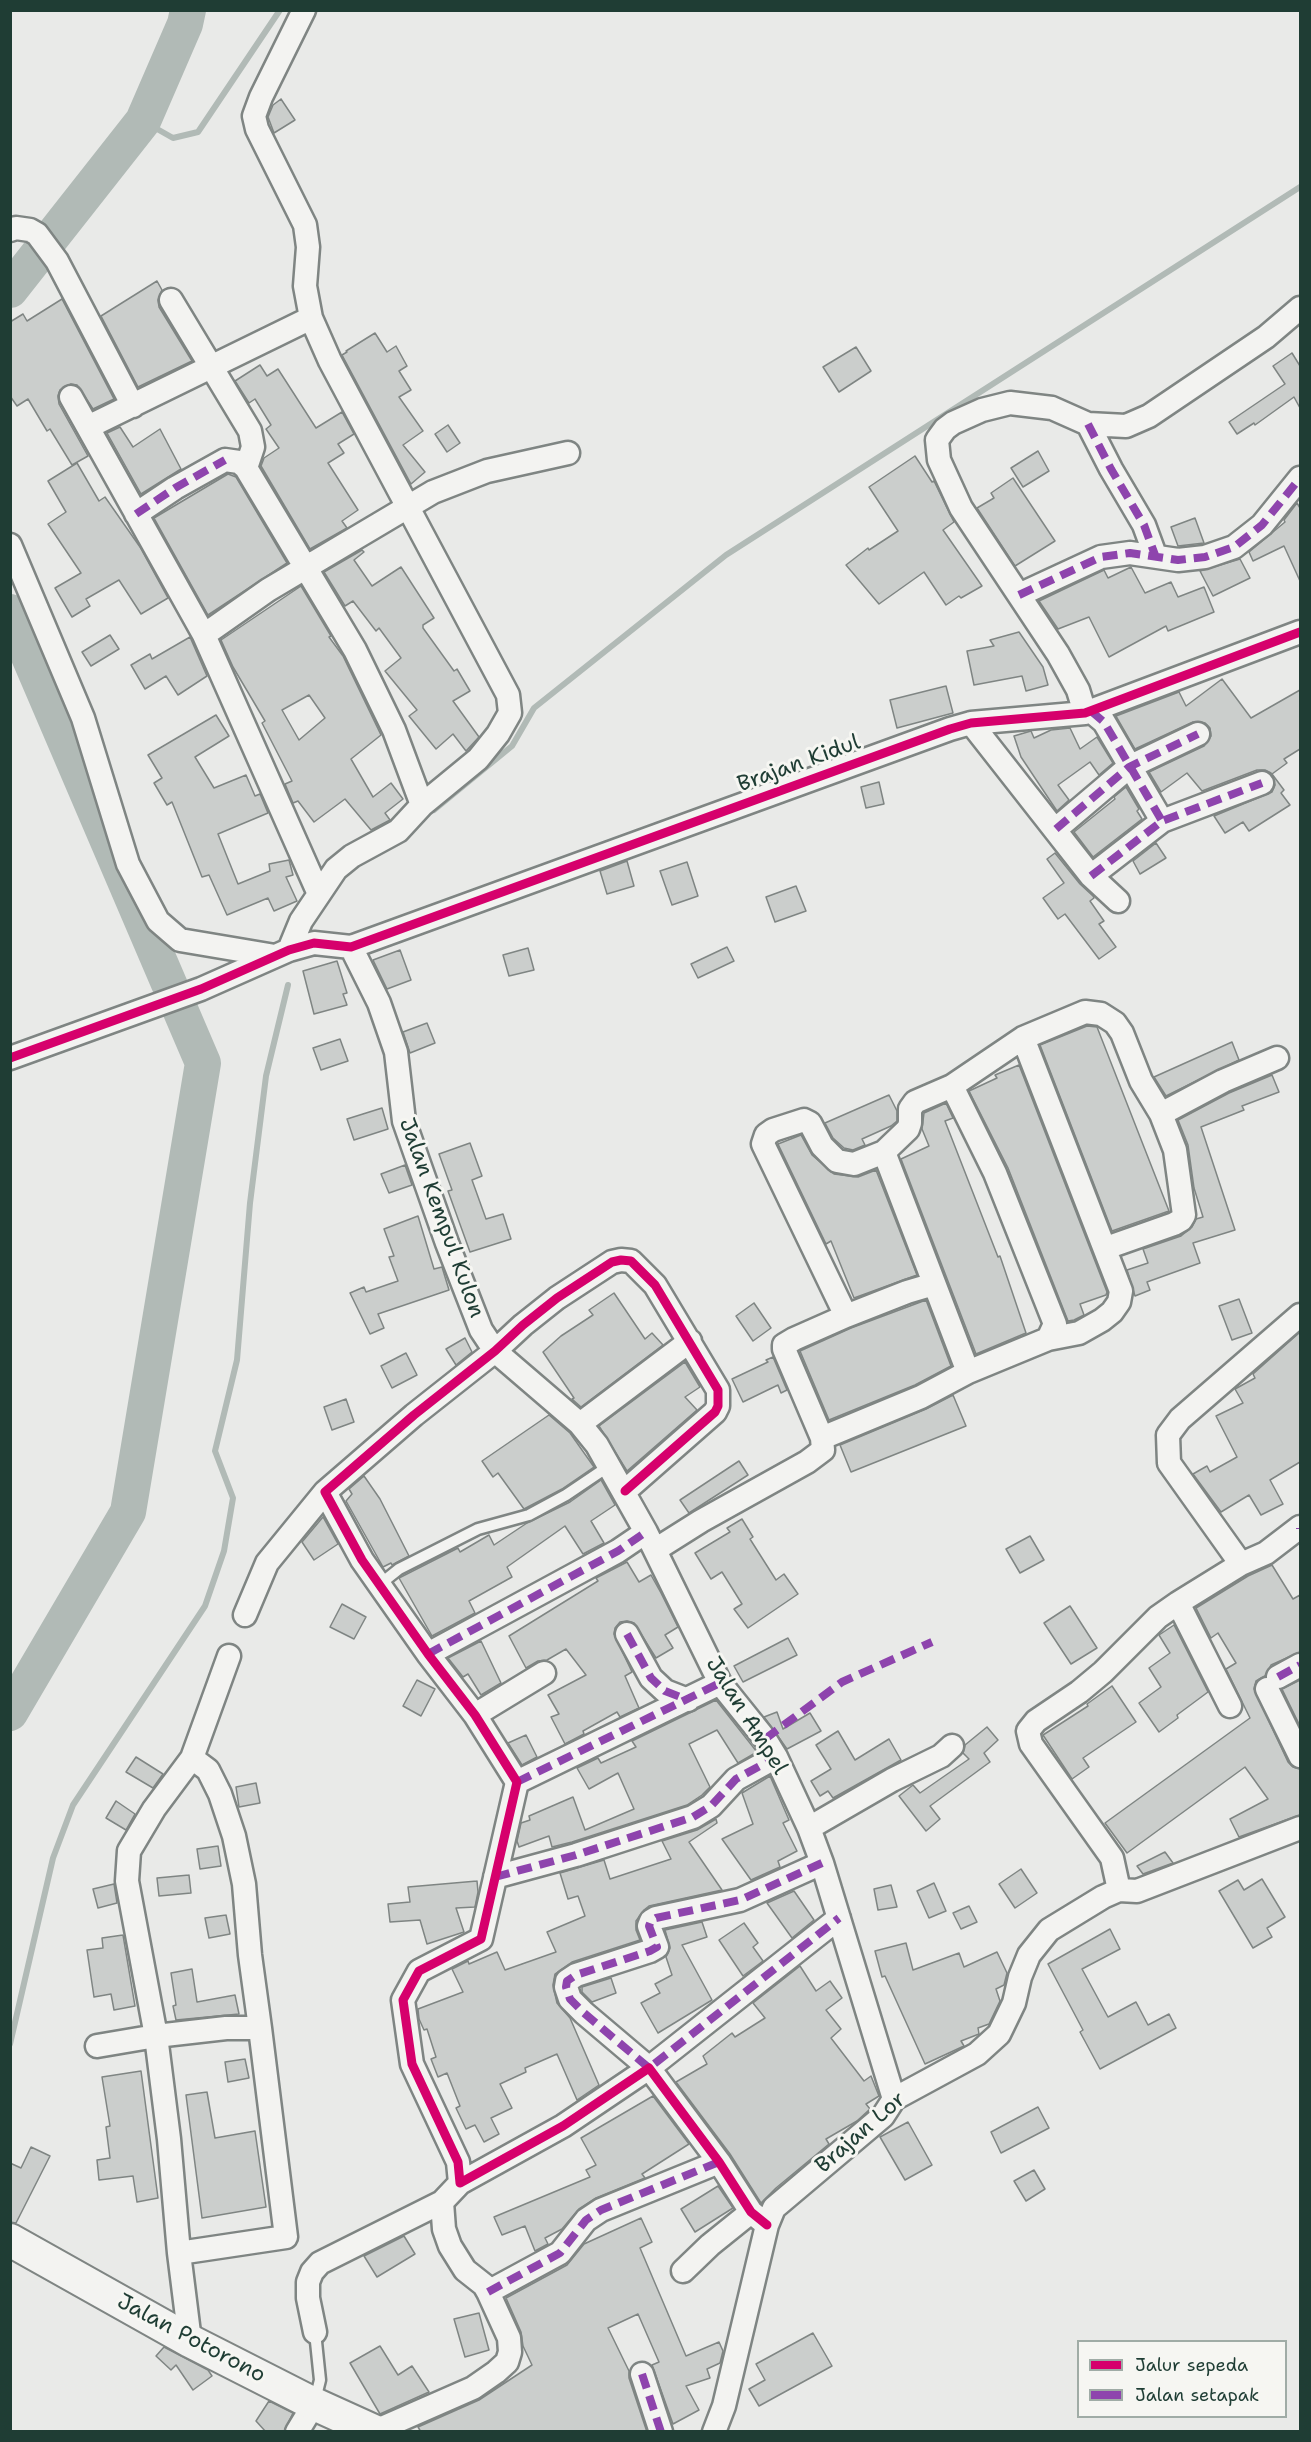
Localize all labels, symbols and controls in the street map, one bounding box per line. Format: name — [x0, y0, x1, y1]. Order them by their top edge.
street label: Brajan Kidul — [734, 730, 864, 798]
street label: Jalan Kempul Kulon — [393, 1114, 489, 1322]
street label: Jalan Ampel — [699, 1652, 793, 1780]
street label: Brajan Lor — [811, 2087, 911, 2179]
street label: Jalan Potorono — [112, 2289, 270, 2389]
legend — [1077, 2340, 1287, 2418]
text: Jalur sepeda — [1135, 2353, 1248, 2377]
text: Jalan setapak — [1135, 2383, 1259, 2407]

